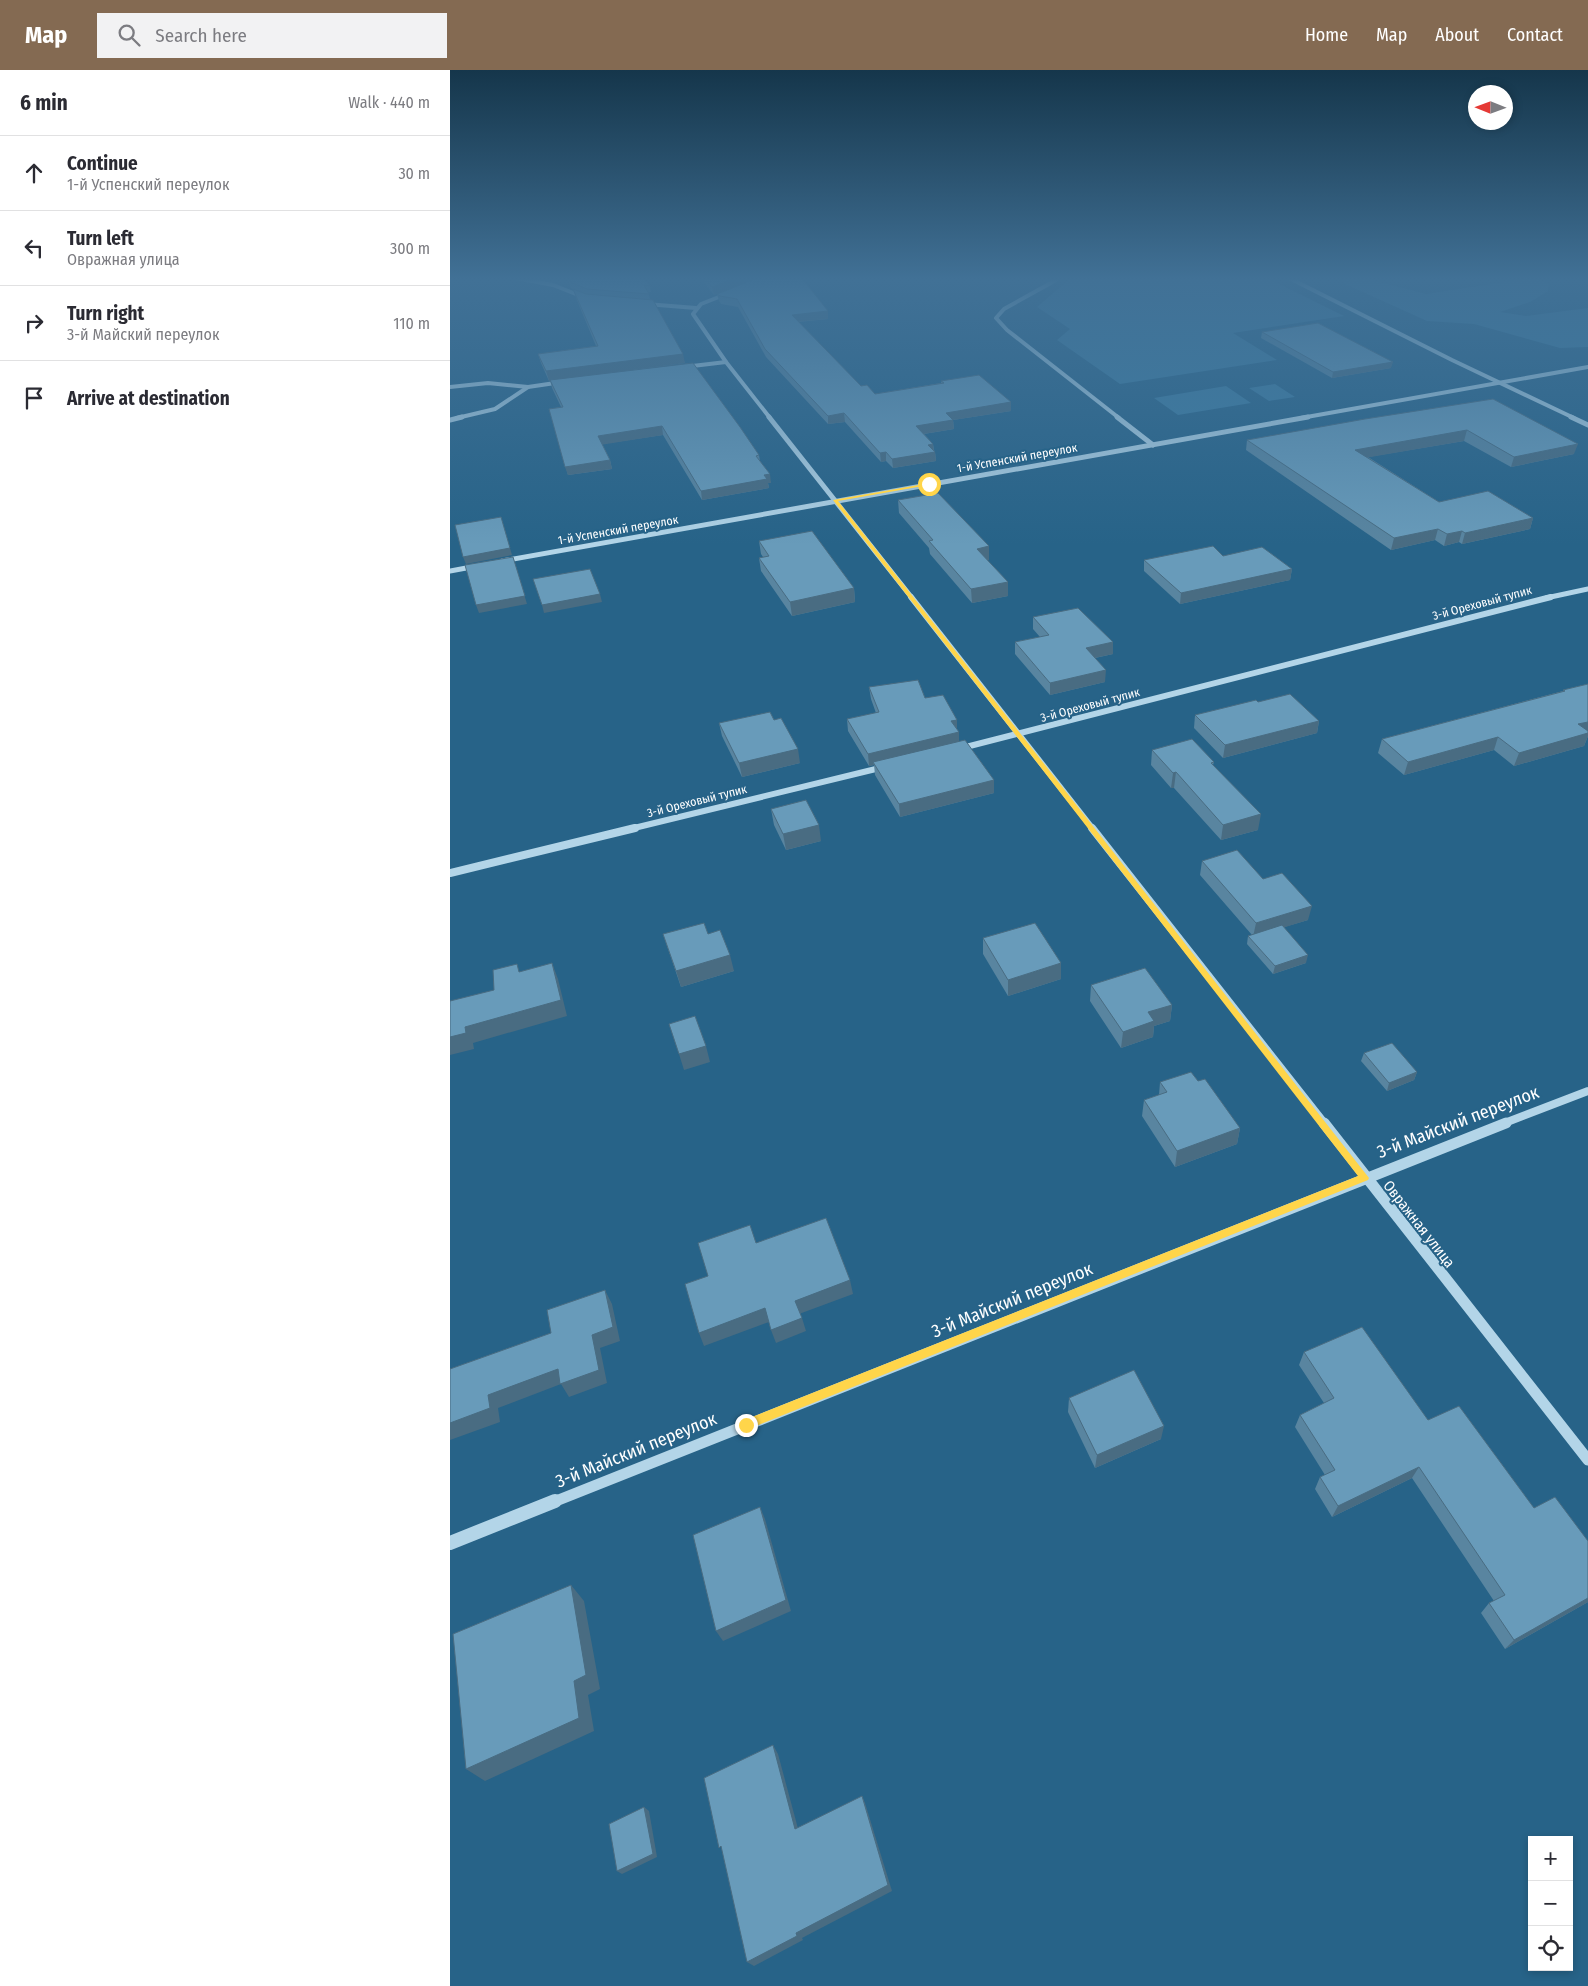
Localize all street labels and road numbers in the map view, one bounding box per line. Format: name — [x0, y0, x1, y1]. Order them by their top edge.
street label: 1-й Успенский переулок — [956, 440, 1079, 475]
street label: 1-й Успенский переулок — [557, 512, 680, 547]
street label: 3-й Ореховый тупик — [1431, 583, 1534, 623]
street label: 3-й Ореховый тупик — [1039, 685, 1142, 725]
street label: 3-й Ореховый тупик — [646, 782, 749, 820]
street label: 3-й Майский переулок — [1374, 1081, 1543, 1163]
street label: Овражная улица — [1379, 1177, 1459, 1271]
street label: 3-й Майский переулок — [928, 1257, 1096, 1342]
street label: 3-й Майский переулок — [552, 1407, 720, 1492]

